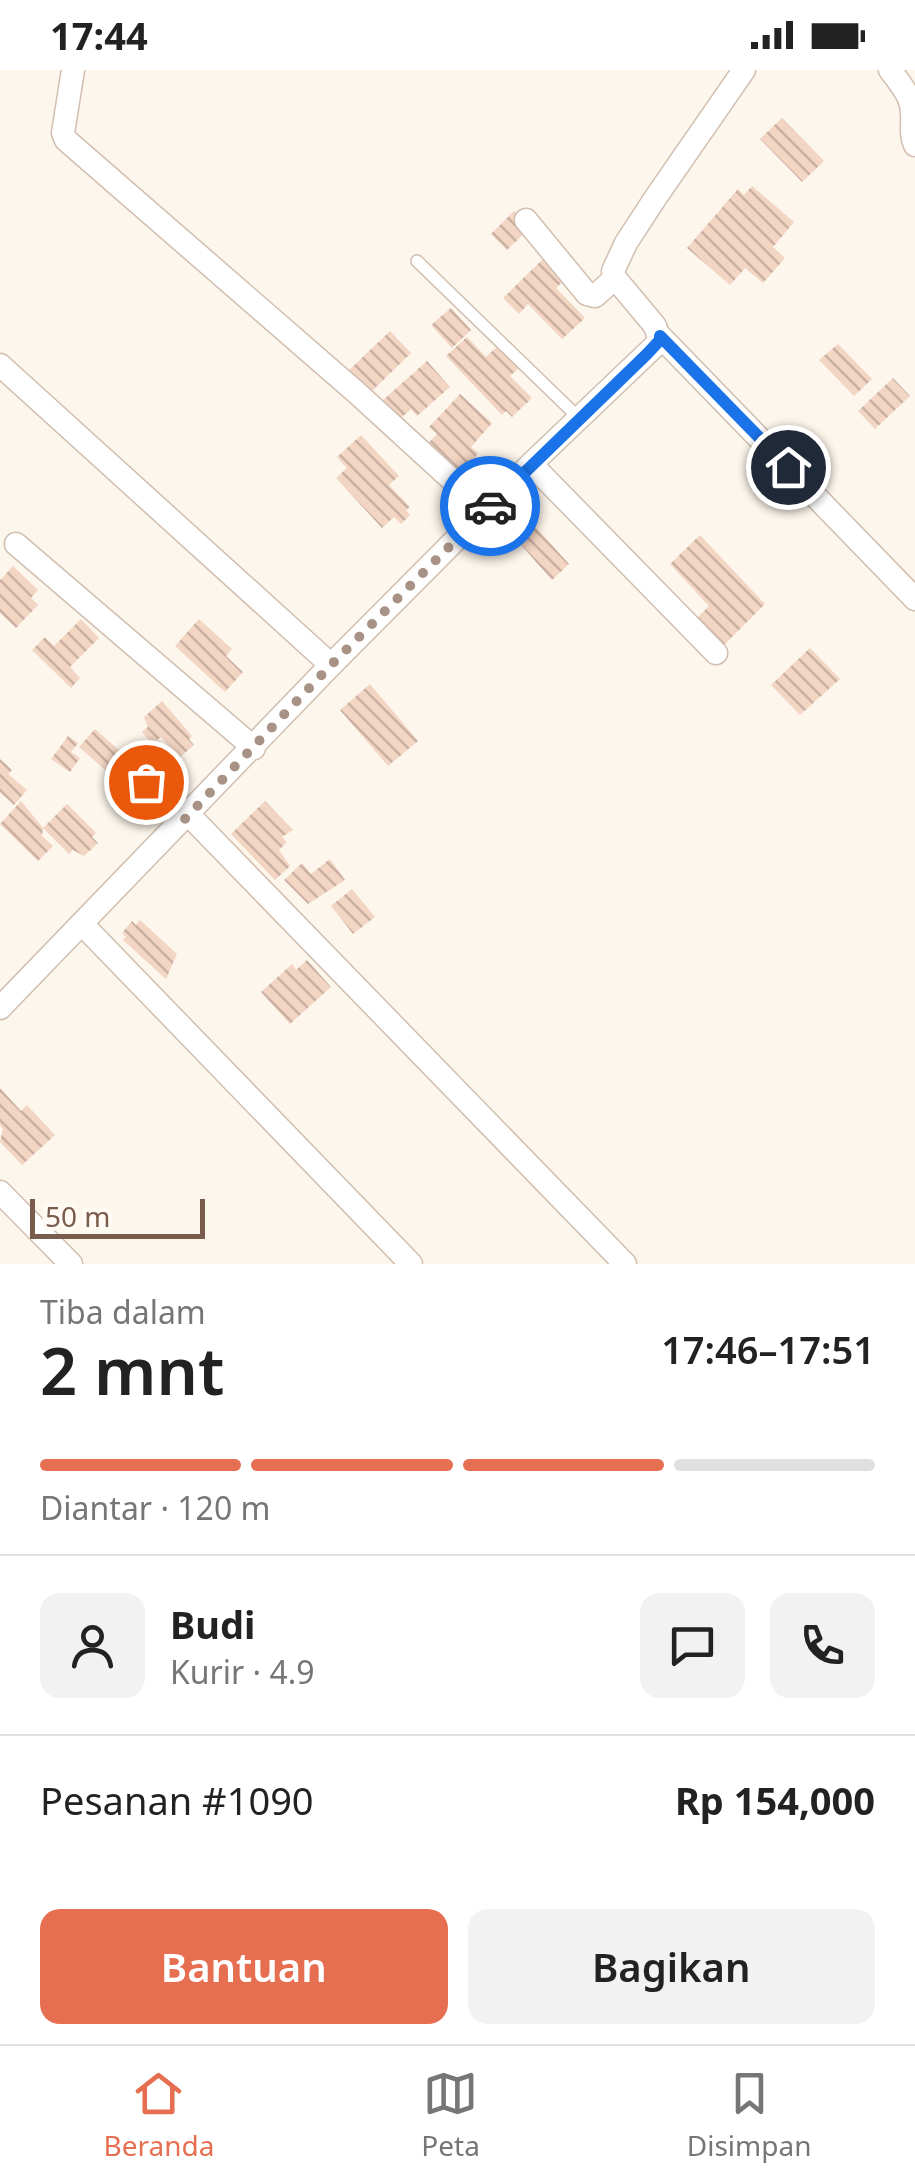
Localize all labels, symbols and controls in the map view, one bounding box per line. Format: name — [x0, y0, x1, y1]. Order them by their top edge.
text: 17:44 — [50, 9, 148, 61]
pin — [746, 425, 831, 510]
icon: home — [761, 440, 816, 495]
courier — [440, 456, 540, 556]
icon: car — [463, 479, 518, 534]
pin — [104, 740, 189, 825]
icon: bag — [119, 755, 174, 810]
scale bar — [30, 1194, 205, 1238]
text: 50 m — [45, 1197, 111, 1235]
text: Tiba dalam — [40, 1290, 206, 1333]
text: 17:46–17:51 — [661, 1323, 875, 1375]
text: 2 mnt — [40, 1326, 224, 1414]
text: Diantar · 120 m — [40, 1486, 270, 1529]
button: person — [40, 1593, 145, 1698]
button: chat — [640, 1593, 745, 1698]
button: phone — [770, 1593, 875, 1698]
text: Budi — [170, 1598, 255, 1650]
text: Kurir · 4.9 — [170, 1650, 315, 1693]
text: Pesanan #1090 — [40, 1774, 314, 1826]
text: Rp 154,000 — [675, 1774, 875, 1826]
button: Bantuan — [40, 1909, 448, 2024]
button: Bagikan — [468, 1909, 875, 2024]
tab: Beranda — [103, 2066, 214, 2164]
tab: Peta — [421, 2066, 480, 2164]
tab: Disimpan — [687, 2066, 812, 2164]

